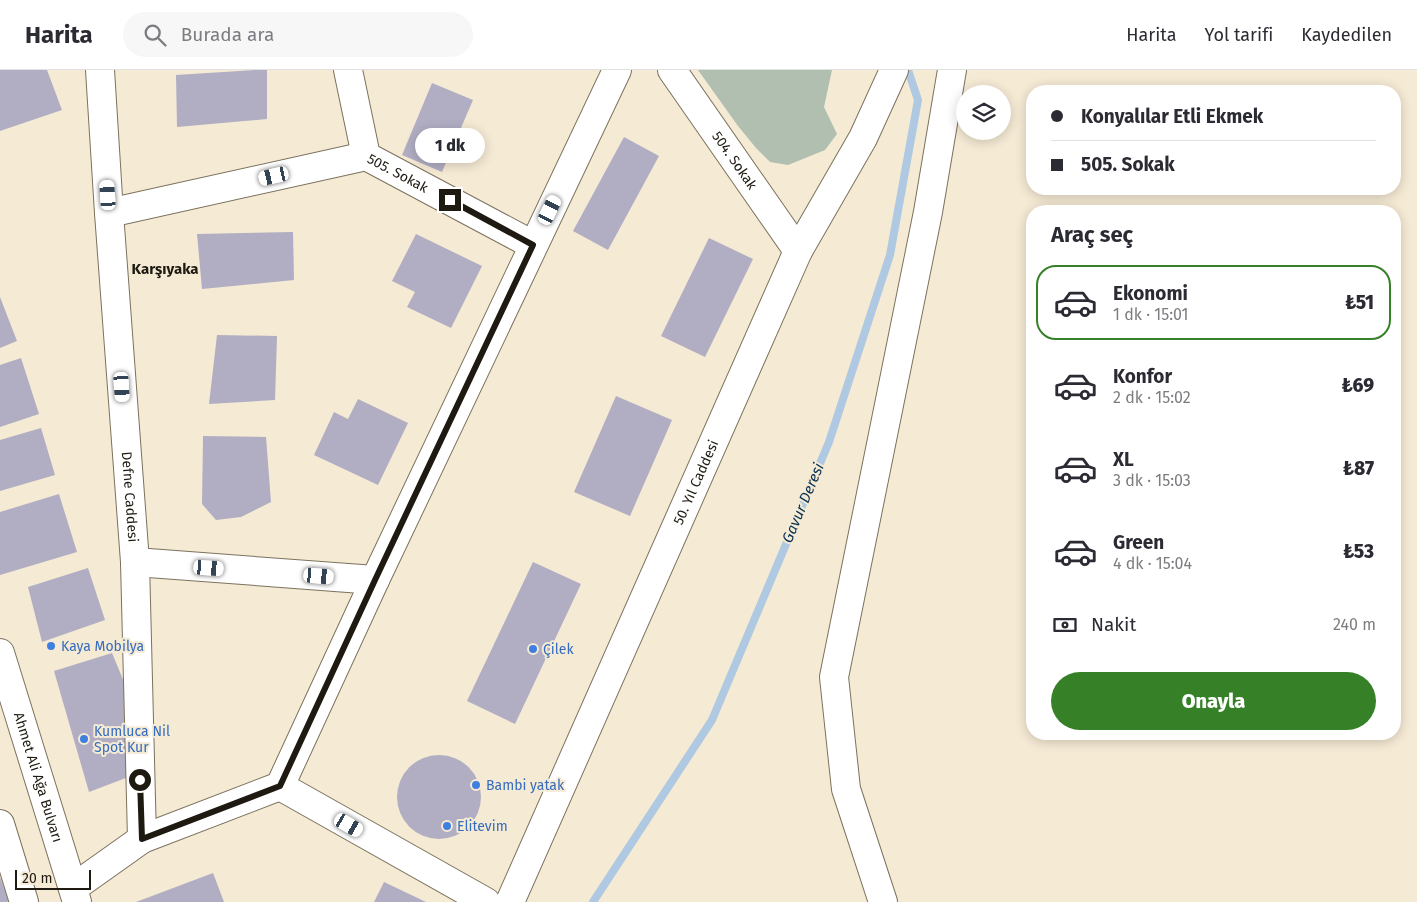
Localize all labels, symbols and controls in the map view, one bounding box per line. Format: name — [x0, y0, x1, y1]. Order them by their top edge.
search box — [123, 12, 473, 57]
text: Harita — [25, 21, 93, 49]
icon: search — [141, 21, 169, 49]
text: Burada ara — [181, 23, 274, 46]
text: Harita — [1126, 24, 1177, 46]
text: Yol tarifi — [1205, 24, 1273, 46]
text: Kaydedilen — [1301, 24, 1392, 46]
map controls — [956, 85, 1011, 140]
button: layers — [956, 85, 1011, 140]
text: Konyalılar Etli Ekmek — [1081, 105, 1263, 128]
callout: 1 dk — [415, 128, 485, 162]
street label: 504. Sokak — [709, 128, 761, 193]
text: 1 dk — [435, 136, 465, 155]
street label: 505. Sokak — [365, 150, 432, 197]
text: 505. Sokak — [1081, 153, 1175, 176]
car — [257, 165, 290, 187]
car — [99, 180, 116, 210]
route end — [439, 189, 461, 211]
car — [536, 193, 563, 227]
text: Araç seç — [1051, 221, 1133, 248]
district label: Karşıyaka — [132, 260, 198, 279]
icon: car — [1053, 280, 1098, 325]
text: Ekonomi — [1113, 282, 1188, 305]
text: ₺51 — [1345, 291, 1374, 314]
text: 1 dk · 15:01 — [1113, 305, 1189, 324]
icon: car — [1053, 363, 1098, 408]
text: Konfor — [1113, 365, 1172, 388]
car — [113, 372, 130, 402]
text: ₺69 — [1342, 374, 1374, 397]
text: 2 dk · 15:02 — [1113, 388, 1191, 407]
street label: 50. Yıl Caddesi — [670, 437, 722, 527]
icon: car — [1053, 446, 1098, 491]
text: XL — [1113, 448, 1134, 471]
street label: Defne Caddesi — [118, 451, 142, 543]
text: ₺87 — [1343, 457, 1374, 480]
water label: Gavur Deresi — [778, 460, 828, 546]
text: 3 dk · 15:03 — [1113, 471, 1191, 490]
icon: car — [1053, 529, 1098, 574]
text: Green — [1113, 531, 1164, 554]
text: ₺53 — [1343, 540, 1374, 563]
text: 4 dk · 15:04 — [1113, 554, 1192, 573]
car — [193, 559, 224, 577]
car — [303, 567, 334, 585]
icon: cash — [1051, 611, 1079, 639]
text: Nakit — [1091, 613, 1136, 636]
text: 240 m — [1333, 615, 1376, 634]
place label: Kaya Mobilya — [61, 638, 144, 655]
marker: Kaya Mobilya — [45, 640, 57, 652]
place label: Çilek — [543, 641, 574, 658]
marker: Çilek — [527, 643, 539, 655]
button: Onayla — [1051, 672, 1376, 730]
street label: Ahmet Ali Ağa Bulvarı — [10, 710, 66, 844]
place label: Kumluca Nil Spot Kur — [94, 723, 170, 756]
marker: Kumluca Nil Spot Kur — [78, 733, 90, 745]
route start — [129, 769, 151, 791]
place label: Bambi yatak — [486, 777, 565, 794]
marker: Bambi yatak — [470, 779, 482, 791]
car — [332, 811, 365, 839]
place label: Elitevim — [457, 818, 508, 835]
marker: Elitevim — [441, 820, 453, 832]
scale bar — [15, 867, 91, 890]
text: 20 m — [22, 870, 52, 887]

